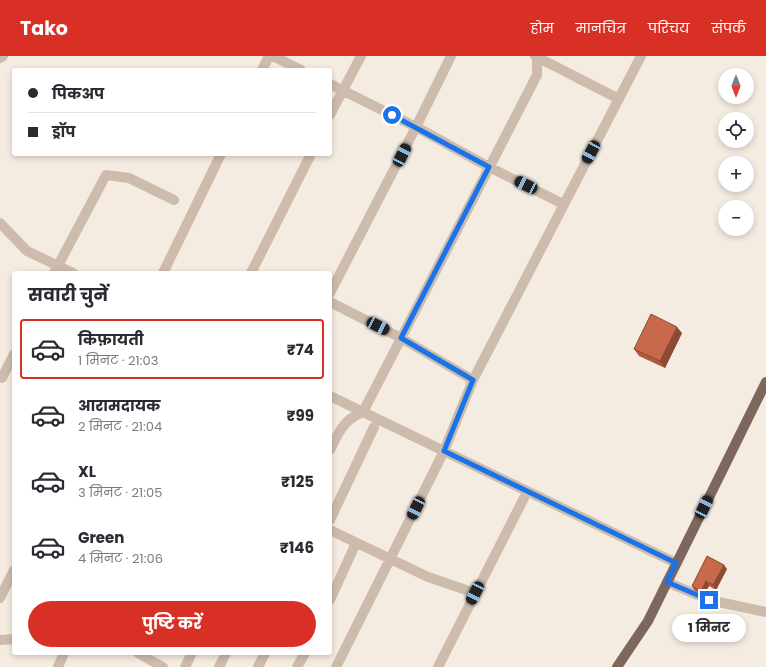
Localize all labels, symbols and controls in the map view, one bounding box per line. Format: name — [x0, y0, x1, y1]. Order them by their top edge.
text: Tako — [20, 15, 68, 42]
text: होम — [530, 18, 554, 38]
text: मानचित्र — [576, 18, 626, 38]
text: परिचय — [648, 18, 689, 38]
text: संपर्क — [711, 18, 746, 38]
north arrow — [718, 68, 754, 104]
map controls — [718, 68, 754, 236]
text: पिकअप — [52, 83, 104, 104]
route start — [383, 106, 401, 124]
button: locate — [718, 112, 754, 148]
text: ड्रॉप — [52, 121, 75, 142]
car — [580, 139, 602, 165]
car — [391, 142, 413, 168]
button: + — [718, 156, 754, 192]
car — [513, 174, 539, 196]
button: − — [718, 200, 754, 236]
text: सवारी चुनें — [28, 282, 108, 307]
car — [365, 315, 391, 337]
text: किफ़ायती — [78, 329, 144, 350]
icon: car — [30, 331, 66, 367]
text: ₹74 — [287, 339, 314, 360]
text: 1 मिनट · 21:03 — [78, 351, 158, 370]
text: आरामदायक — [78, 395, 161, 416]
icon: car — [30, 397, 66, 433]
text: ₹99 — [287, 405, 314, 426]
text: 2 मिनट · 21:04 — [78, 417, 162, 436]
text: XL — [78, 461, 96, 482]
icon: car — [30, 463, 66, 499]
text: ₹125 — [281, 471, 314, 492]
text: 3 मिनट · 21:05 — [78, 483, 162, 502]
car — [693, 494, 715, 520]
car — [405, 495, 427, 521]
text: Green — [78, 527, 124, 548]
icon: car — [30, 529, 66, 565]
text: ₹146 — [280, 537, 314, 558]
text: 4 मिनट · 21:06 — [78, 549, 163, 568]
car — [464, 580, 486, 606]
route end — [700, 591, 718, 609]
button: पुष्टि करें — [28, 601, 316, 647]
callout: 1 मिनट — [672, 614, 746, 642]
text: 1 मिनट — [688, 618, 730, 637]

